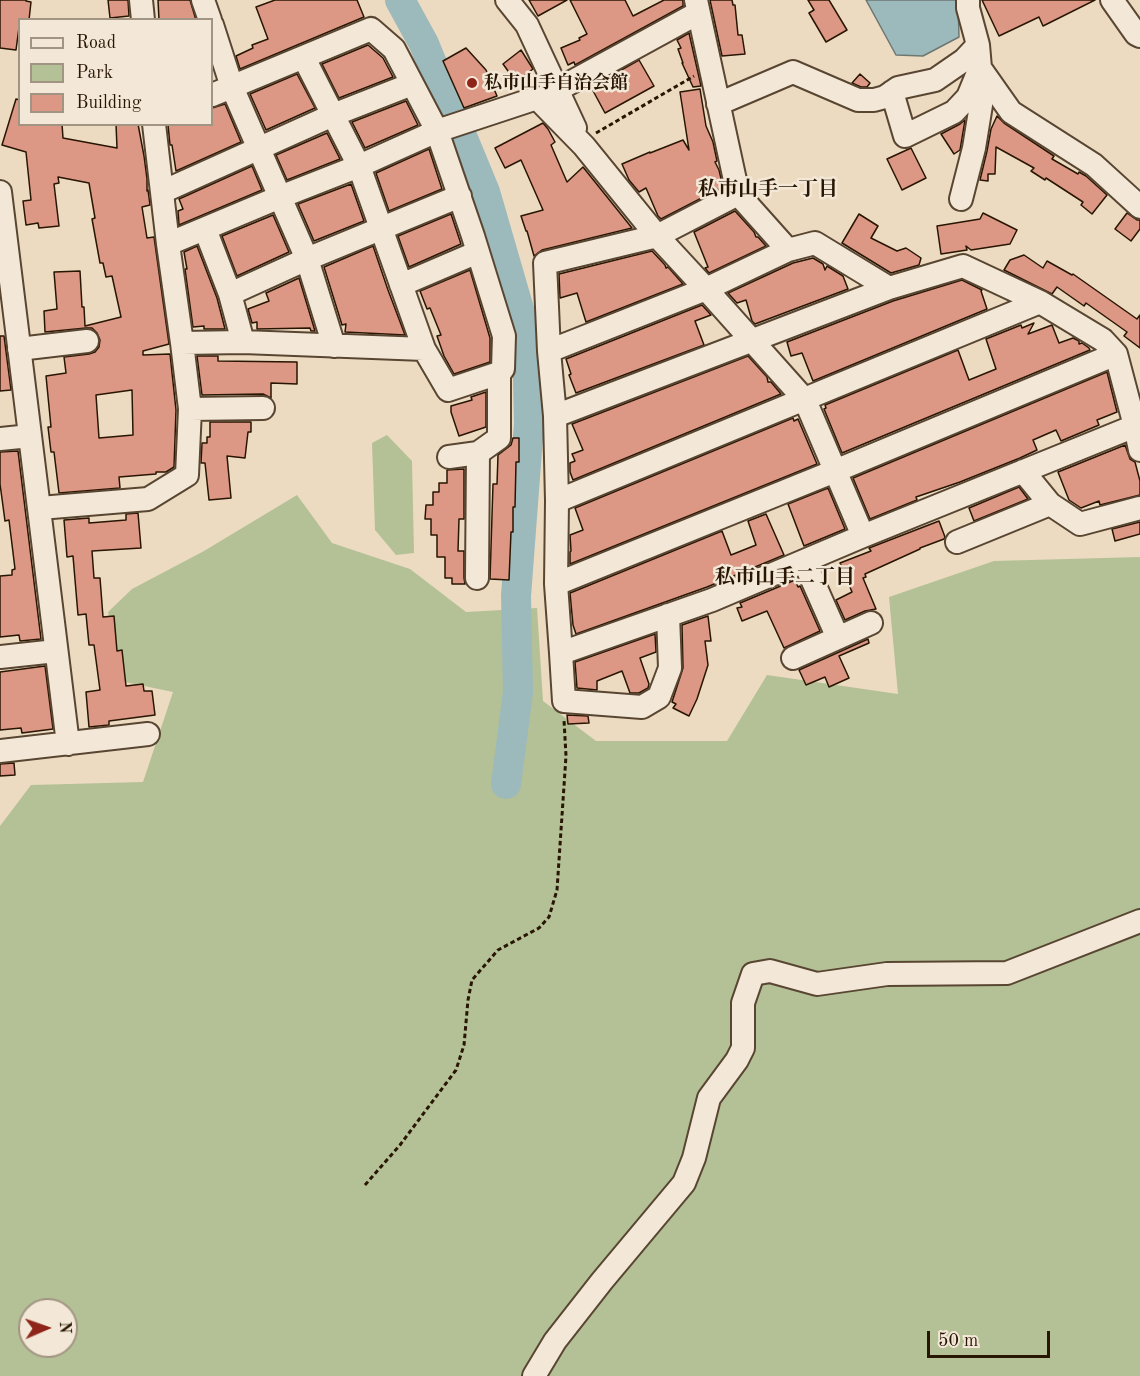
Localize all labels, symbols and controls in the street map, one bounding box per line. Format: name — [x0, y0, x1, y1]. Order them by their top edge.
legend — [18, 18, 213, 126]
text: Road — [76, 34, 116, 52]
text: Park — [76, 64, 113, 82]
place label: 私市山手自治会館 — [484, 72, 628, 94]
marker: 私市山手自治会館 — [465, 76, 479, 90]
text: Building — [76, 94, 141, 112]
district label: 私市山手一丁目 — [698, 178, 838, 202]
district label: 私市山手二丁目 — [715, 566, 855, 590]
north arrow — [18, 1298, 78, 1358]
scale bar — [930, 1319, 1053, 1357]
text: N — [56, 1321, 72, 1334]
text: 50 m — [938, 1332, 978, 1350]

